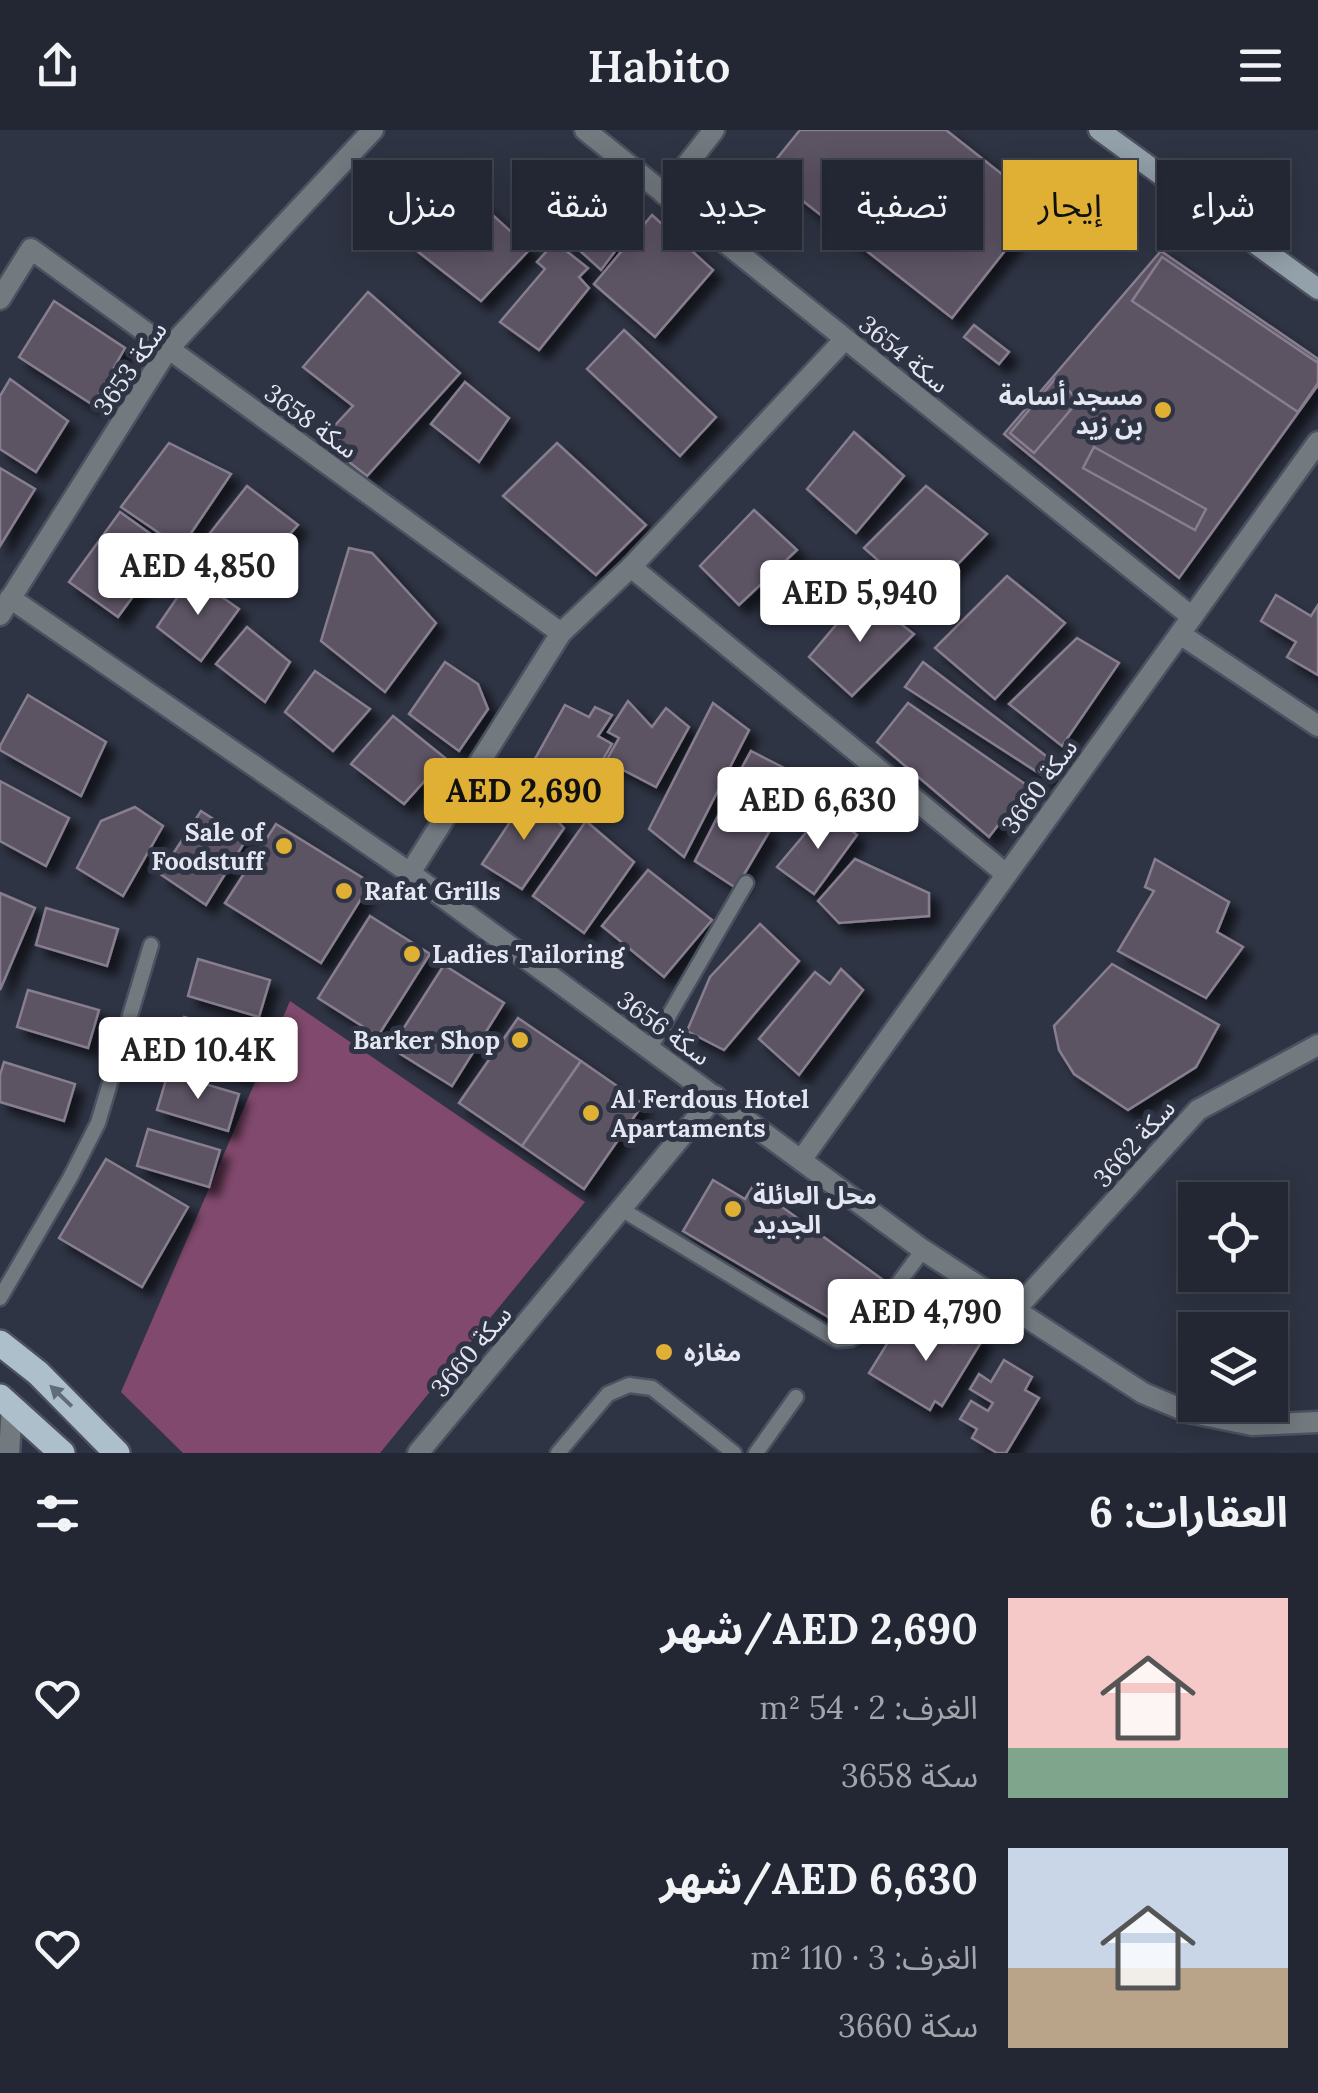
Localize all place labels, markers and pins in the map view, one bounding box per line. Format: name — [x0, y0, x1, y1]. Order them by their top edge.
place label: مسجد أسامة بن زيد — [999, 380, 1143, 441]
marker: مسجد أسامة بن زيد — [1152, 399, 1174, 421]
pin: AED 4,850 — [84, 533, 312, 618]
pin: AED 5,940 — [746, 560, 974, 645]
pin: AED 2,690 — [410, 758, 638, 843]
pin: AED 6,630 — [704, 767, 932, 852]
place label: Sale of Foodstuff — [151, 816, 266, 877]
marker: Sale of Foodstuff — [273, 835, 295, 857]
place label: Rafat Grills — [364, 875, 501, 907]
marker: Rafat Grills — [333, 880, 355, 902]
place label: Ladies Tailoring — [432, 938, 625, 970]
marker: Ladies Tailoring — [401, 943, 423, 965]
pin: AED 10.4K — [84, 1017, 312, 1102]
place label: Barker Shop — [353, 1024, 500, 1056]
marker: Barker Shop — [509, 1029, 531, 1051]
place label: Al Ferdous Hotel Apartaments — [611, 1083, 809, 1144]
marker: Al Ferdous Hotel Apartaments — [580, 1102, 602, 1124]
place label: محل العائلة الجديد — [753, 1179, 877, 1240]
marker: محل العائلة الجديد — [722, 1198, 744, 1220]
pin: AED 4,790 — [812, 1279, 1040, 1364]
place label: مغازه — [684, 1336, 741, 1368]
marker: مغازه — [653, 1341, 675, 1363]

